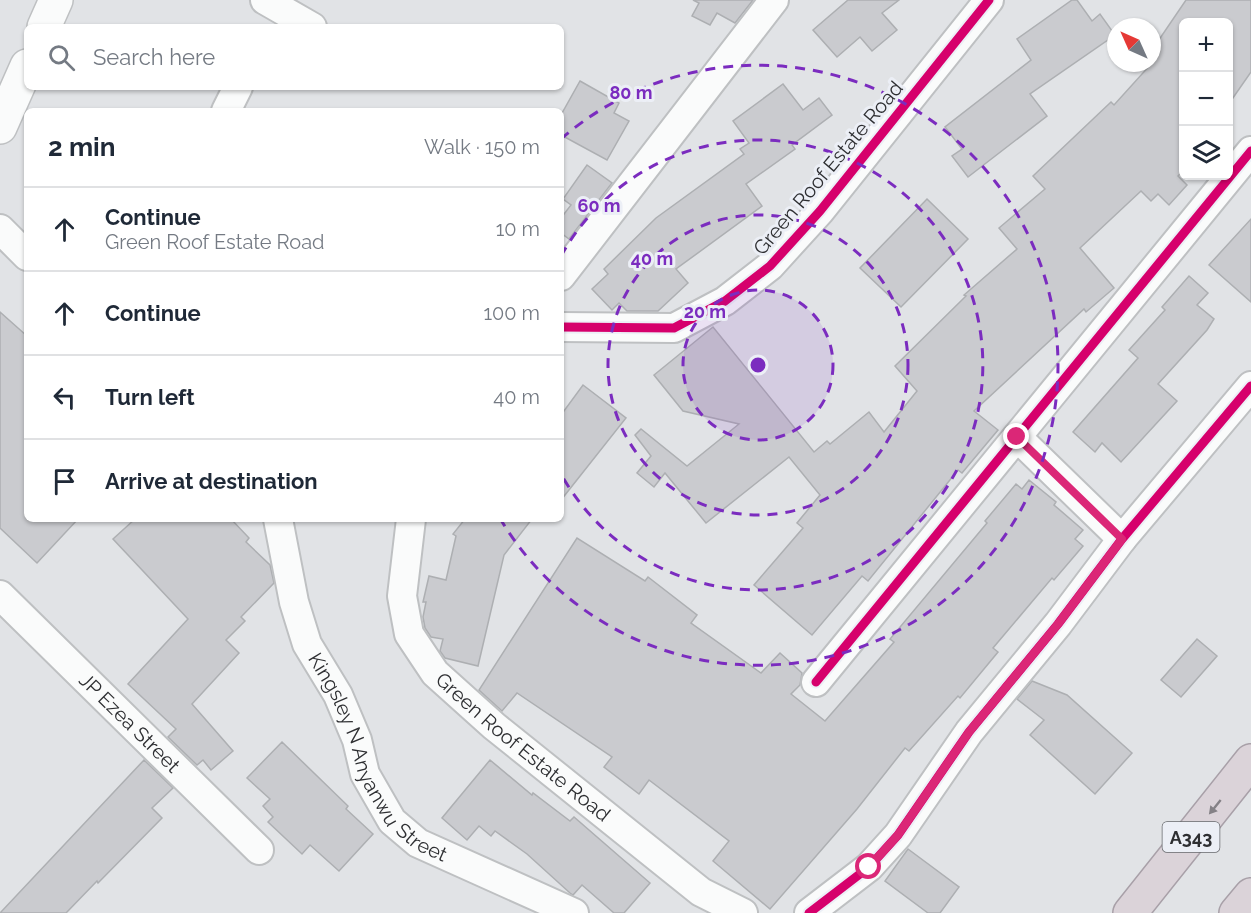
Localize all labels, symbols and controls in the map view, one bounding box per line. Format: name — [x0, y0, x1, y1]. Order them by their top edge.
north arrow — [1107, 18, 1161, 72]
map controls — [1179, 18, 1233, 180]
button: + — [1179, 18, 1233, 72]
search box — [24, 24, 564, 90]
icon: search — [45, 41, 78, 74]
text: Search here — [93, 44, 215, 70]
button: − — [1179, 72, 1233, 126]
street label: Green Roof Estate Road — [748, 76, 908, 260]
text: 80 m — [609, 82, 653, 103]
button: layers — [1179, 126, 1233, 180]
text: 2 min — [48, 132, 115, 162]
text: Walk · 150 m — [424, 135, 540, 159]
text: 60 m — [577, 195, 621, 216]
text: Continue — [105, 204, 201, 230]
icon: ahead — [48, 213, 81, 246]
text: 10 m — [496, 217, 540, 241]
text: Green Roof Estate Road — [105, 230, 325, 254]
text: 40 m — [631, 248, 673, 269]
icon: ahead — [48, 297, 81, 330]
text: Continue — [105, 300, 201, 326]
text: 100 m — [483, 301, 540, 325]
text: 20 m — [684, 301, 726, 322]
centre of rings — [748, 355, 768, 375]
icon: left — [48, 381, 81, 414]
text: Turn left — [105, 384, 195, 410]
text: 40 m — [493, 385, 540, 409]
route end — [1003, 423, 1029, 449]
icon: arrive — [48, 465, 81, 498]
text: Arrive at destination — [105, 468, 318, 494]
street label: Kingsley N Anyanwu Street — [303, 648, 451, 867]
street label: Green Roof Estate Road — [431, 667, 615, 826]
street label: JP Ezea Street — [74, 668, 185, 778]
one-way arrow — [1208, 799, 1221, 815]
road number: A343 — [1162, 822, 1220, 852]
route start — [855, 853, 881, 879]

